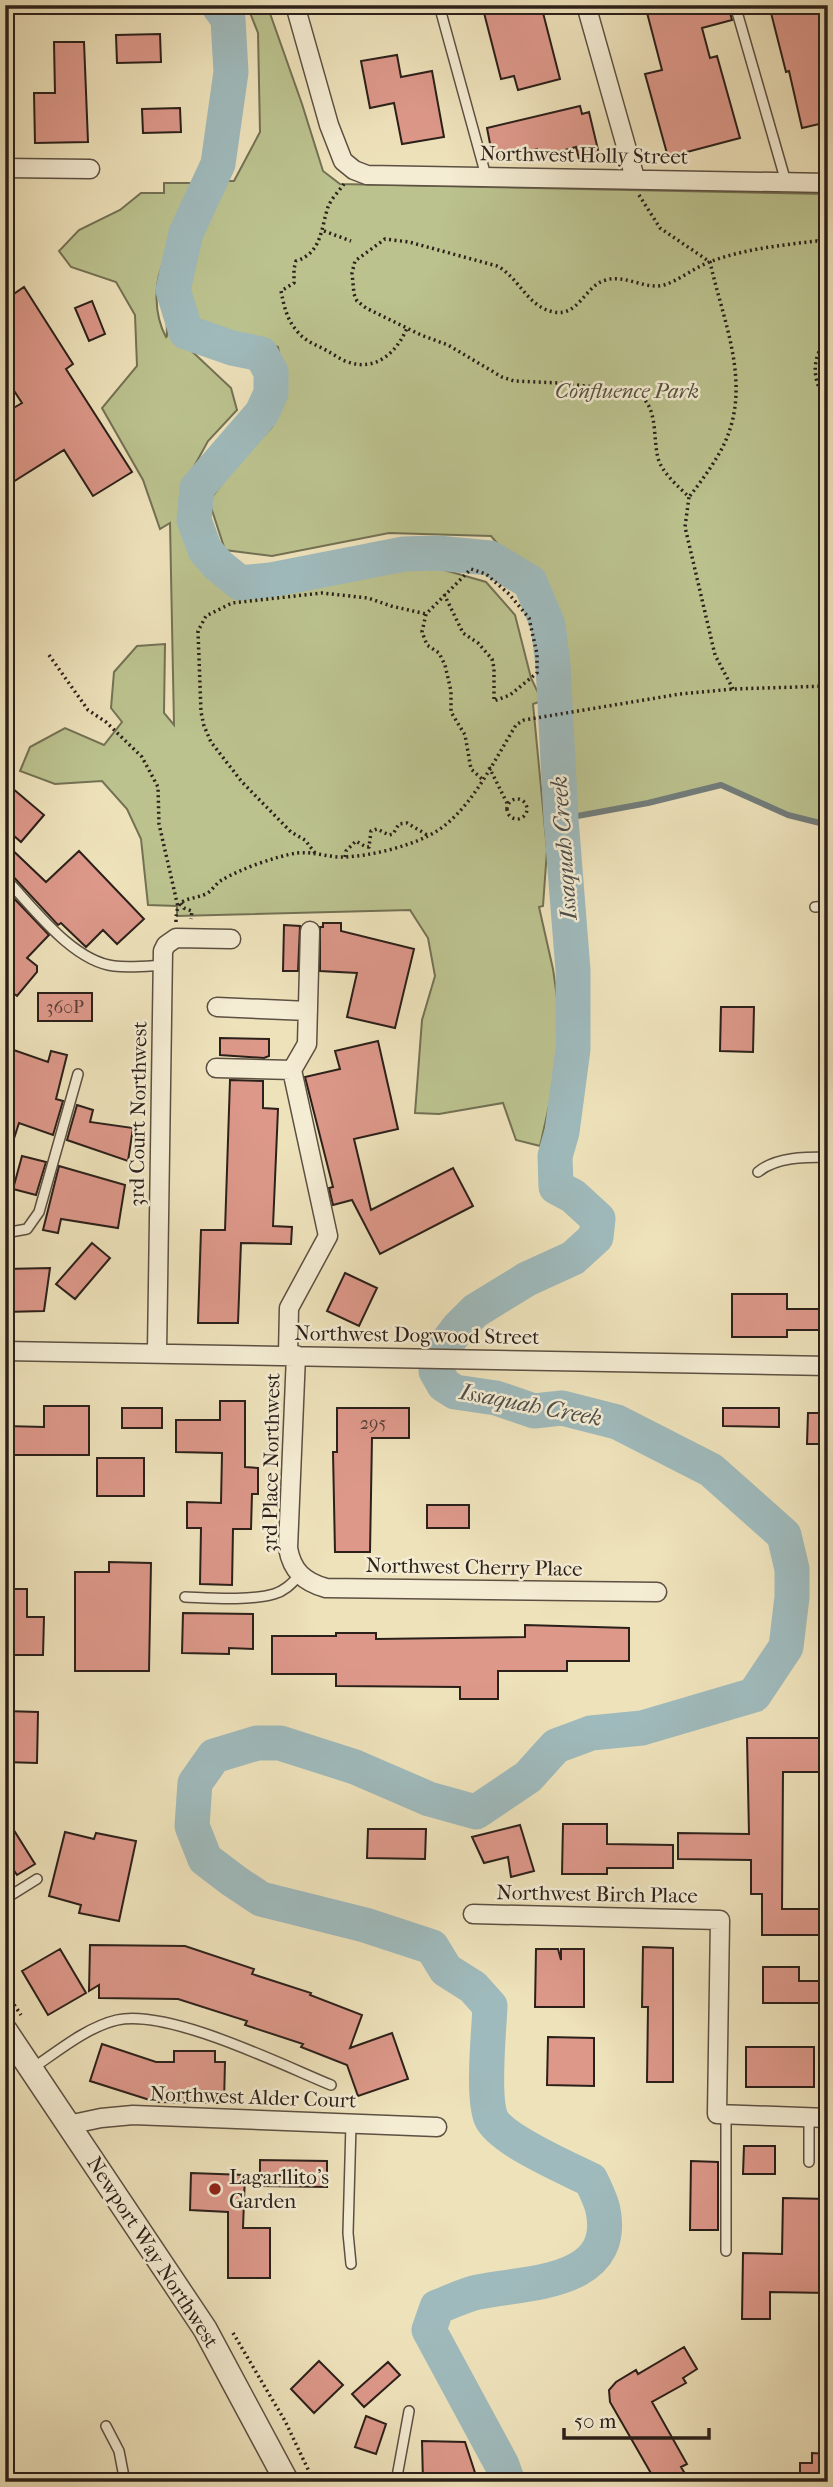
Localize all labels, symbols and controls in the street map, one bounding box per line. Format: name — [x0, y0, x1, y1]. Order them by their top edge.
street label: Northwest Holly Street — [480, 141, 689, 169]
park label: Confluence Park — [555, 379, 699, 403]
water label: Issaquah Creek — [546, 775, 583, 922]
house number: 360P — [46, 997, 84, 1018]
street label: 3rd Court Northwest — [124, 1021, 152, 1207]
street label: Northwest Dogwood Street — [294, 1321, 540, 1349]
street label: 3rd Place Northwest — [257, 1372, 285, 1553]
water label: Issaquah Creek — [457, 1378, 604, 1432]
house number: 295 — [360, 1413, 386, 1434]
street label: Northwest Cherry Place — [365, 1553, 583, 1581]
street label: Northwest Birch Place — [496, 1880, 698, 1908]
street label: Northwest Alder Court — [149, 2081, 357, 2113]
street label: Newport Way Northwest — [82, 2152, 224, 2353]
place label: Lagarllito's Garden — [229, 2165, 329, 2213]
marker: Lagarllito's Garden — [207, 2181, 223, 2197]
scale bar — [564, 2396, 709, 2440]
text: 50 m — [574, 2409, 617, 2433]

